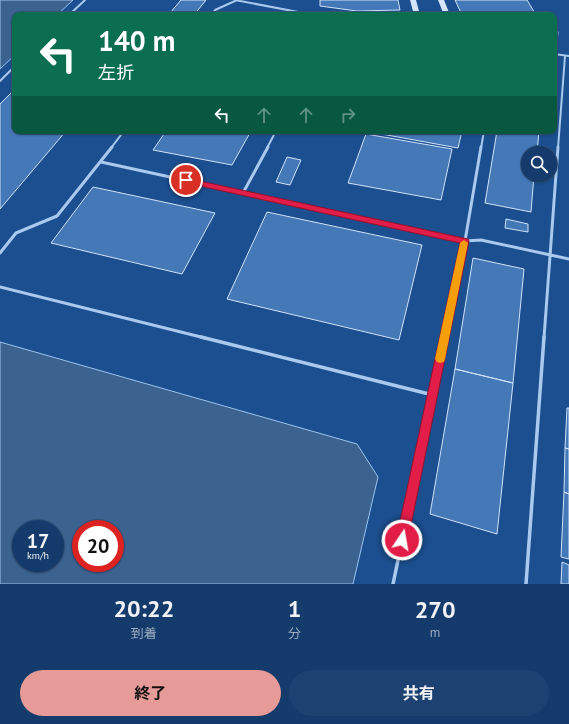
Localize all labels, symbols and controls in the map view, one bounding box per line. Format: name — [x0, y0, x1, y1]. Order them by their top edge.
text: 140 m — [98, 22, 175, 59]
icon: left — [32, 28, 84, 80]
text: 左折 — [98, 61, 134, 84]
icon: left — [211, 104, 233, 126]
icon: ahead — [253, 104, 275, 126]
icon: ahead — [295, 104, 317, 126]
icon: right — [337, 104, 359, 126]
map controls — [521, 146, 557, 182]
button: search — [521, 146, 557, 182]
pin — [169, 163, 203, 197]
icon: arrive — [175, 169, 197, 191]
position arrow — [381, 519, 423, 561]
speed limit sign: 20 — [72, 520, 124, 572]
text: 17 — [27, 528, 49, 554]
text: km/h — [27, 549, 49, 562]
text: 20:22 — [113, 593, 174, 624]
text: 1 — [288, 593, 301, 624]
text: 270 — [415, 594, 456, 625]
text: m — [430, 624, 440, 641]
text: 到着 — [131, 625, 157, 642]
text: 分 — [288, 625, 301, 642]
button: 終了 — [20, 670, 281, 716]
button: 共有 — [289, 670, 549, 716]

